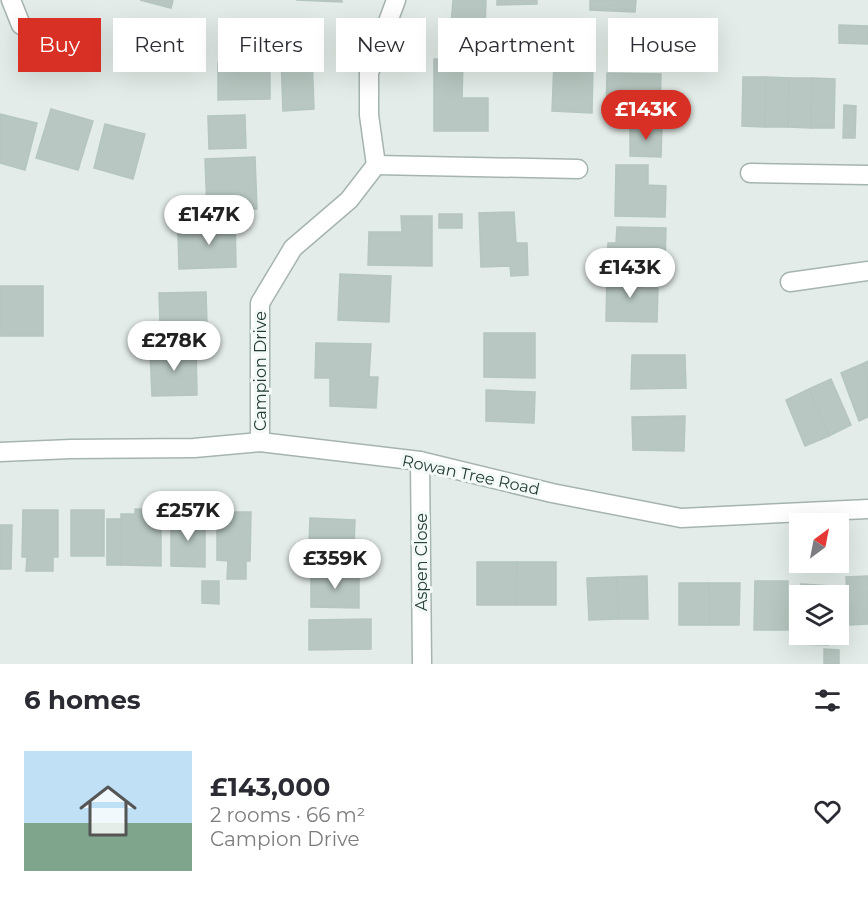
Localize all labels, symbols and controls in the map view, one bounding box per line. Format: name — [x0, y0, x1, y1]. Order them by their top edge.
chip: Buy — [18, 18, 101, 72]
chip: Rent — [113, 18, 206, 72]
chip: Filters — [218, 18, 324, 72]
chip: New — [336, 18, 426, 72]
chip: Apartment — [438, 18, 596, 72]
chip: House — [608, 18, 718, 72]
pin: £143K — [604, 90, 688, 141]
text: £143K — [615, 97, 677, 121]
pin: £147K — [167, 195, 251, 246]
text: £147K — [178, 202, 240, 226]
pin: £143K — [588, 248, 672, 299]
text: £143K — [599, 255, 661, 279]
street label: Campion Drive — [251, 311, 270, 431]
pin: £278K — [132, 321, 216, 372]
text: £278K — [141, 328, 207, 352]
street label: Rowan Tree Road — [401, 451, 541, 499]
pin: £257K — [146, 491, 230, 542]
text: £257K — [156, 498, 220, 522]
street label: Aspen Close — [412, 513, 431, 611]
north arrow — [789, 513, 849, 573]
map controls — [789, 513, 849, 645]
pin: £359K — [293, 539, 377, 590]
text: £359K — [303, 546, 367, 570]
button: layers — [789, 585, 849, 645]
text: 6 homes — [24, 684, 141, 716]
icon: filters — [811, 684, 844, 717]
text: £143,000 — [210, 771, 330, 803]
icon: home — [72, 775, 144, 847]
icon: heart — [811, 795, 844, 828]
text: 2 rooms · 66 m² — [210, 803, 365, 827]
text: Campion Drive — [210, 827, 360, 851]

